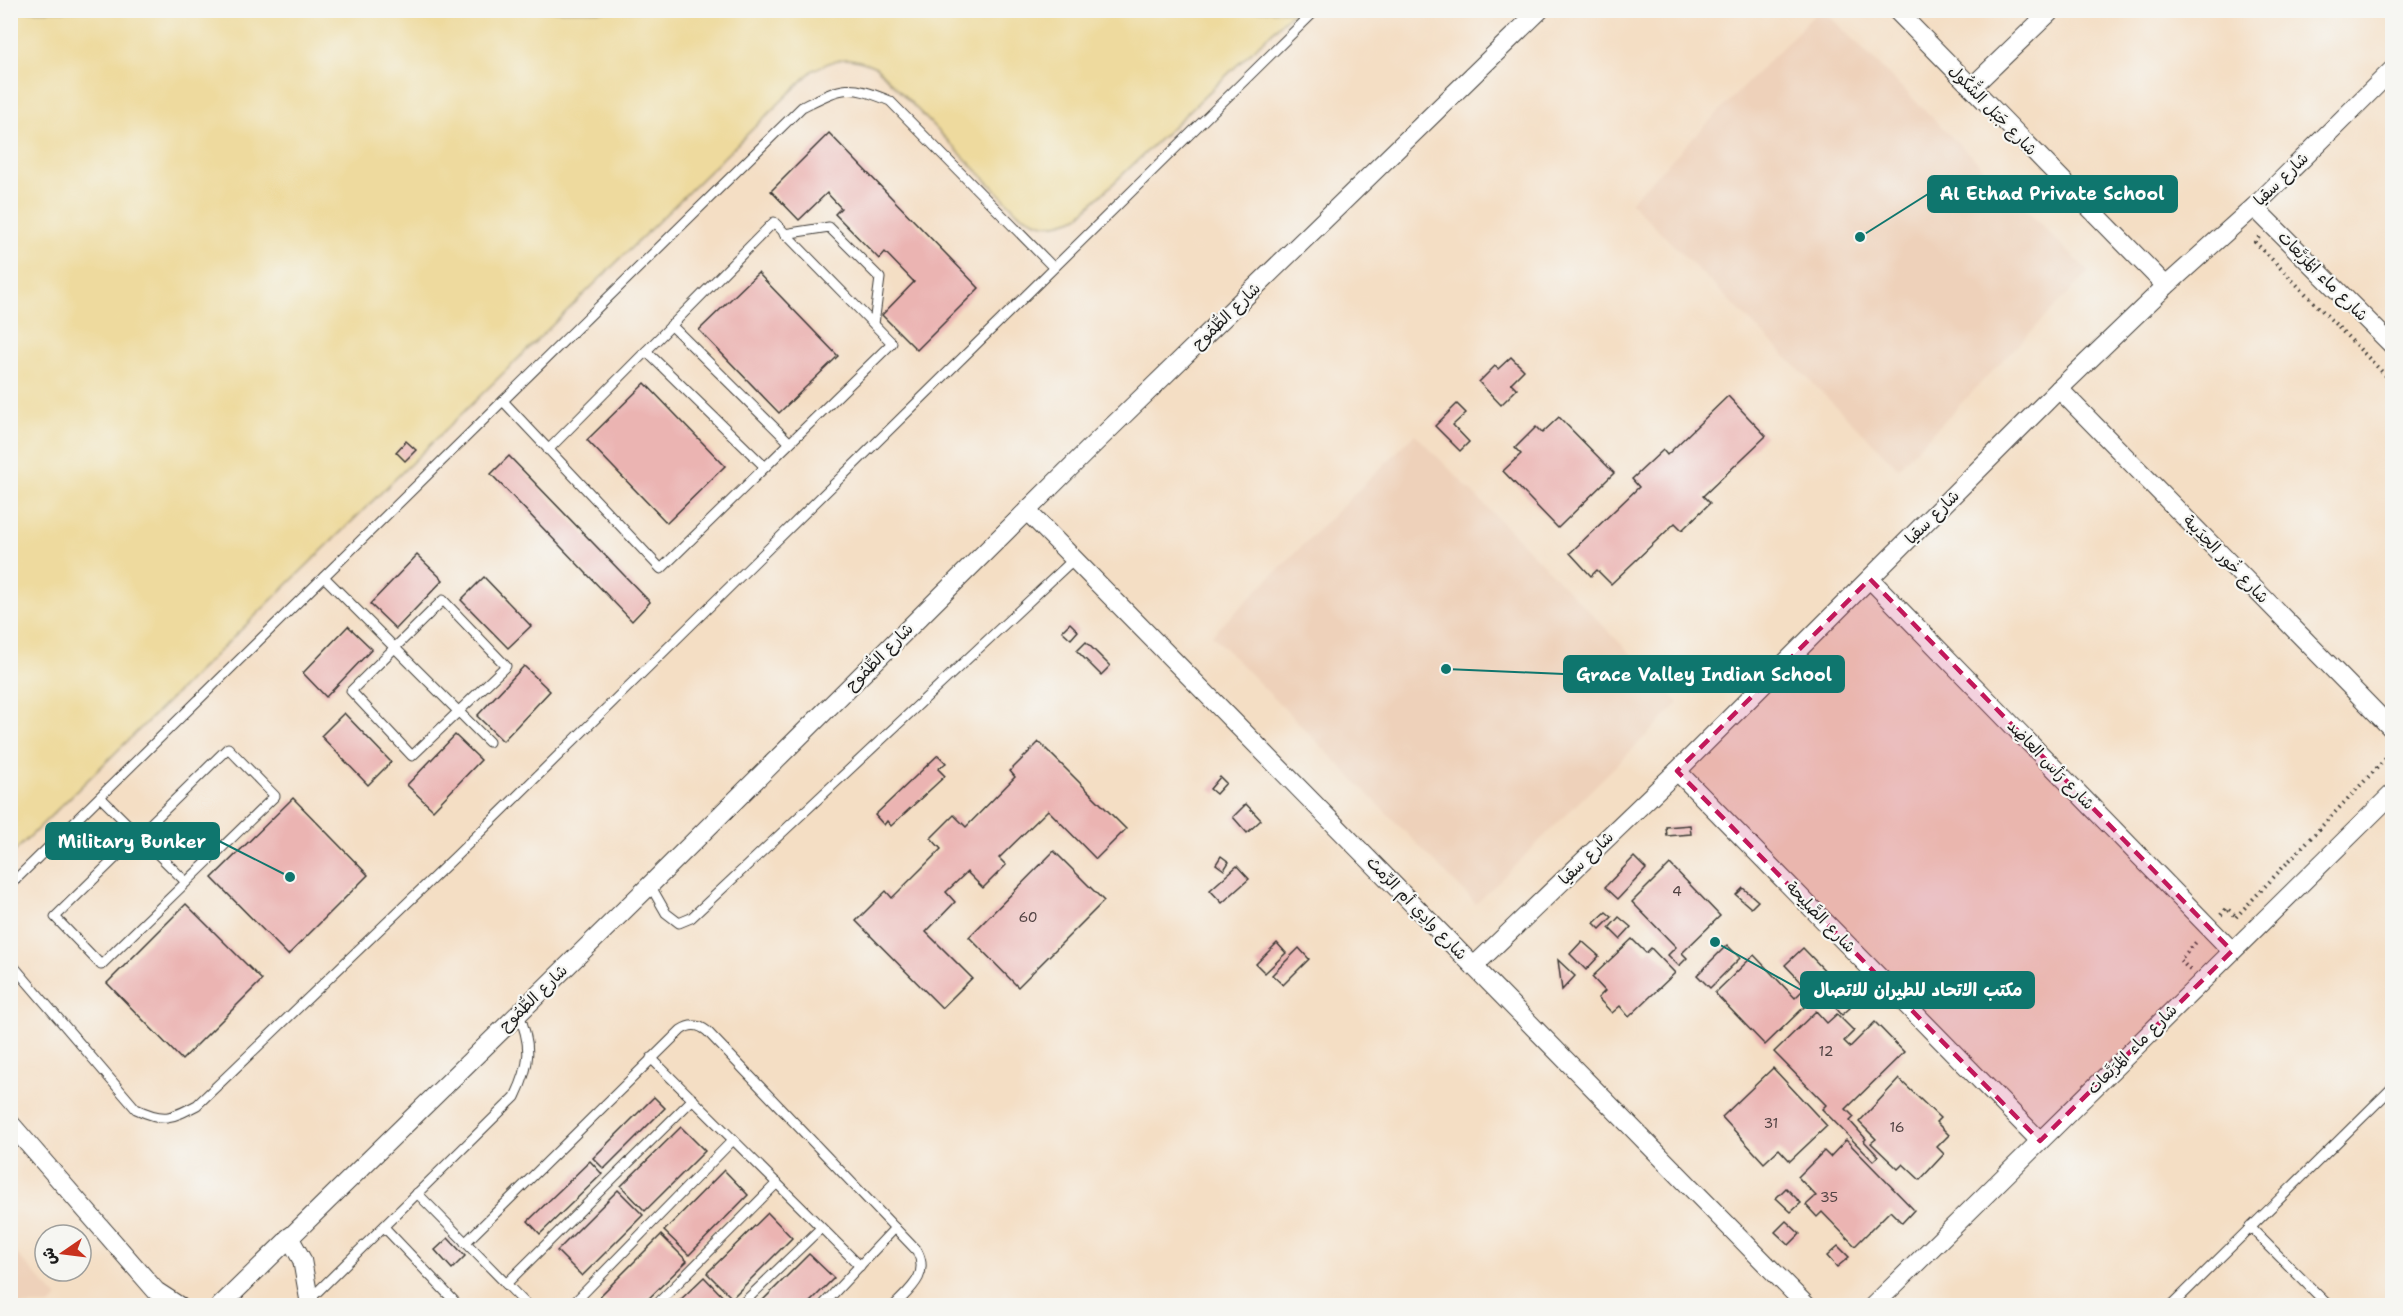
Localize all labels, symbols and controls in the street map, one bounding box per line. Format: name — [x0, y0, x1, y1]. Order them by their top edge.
street label: شارع جَبَل الشُّكُول — [1944, 58, 2044, 161]
street label: شارع سقيا — [2249, 148, 2314, 211]
callout: Al Ethad Private School — [1928, 176, 2177, 212]
text: Al Ethad Private School — [1940, 182, 2164, 206]
street label: شارع ماء المُرَبَّعات — [2273, 226, 2373, 326]
street label: شارع الطُّمُوح — [1187, 278, 1266, 355]
street label: شارع سقيا — [1900, 485, 1964, 549]
street label: شارع خُور الحِدَيبة — [2178, 510, 2274, 608]
street label: شارع الطُّمُوح — [840, 618, 918, 696]
callout: Grace Valley Indian School — [1564, 656, 1844, 692]
text: Grace Valley Indian School — [1576, 663, 1832, 687]
street label: شارع رَأس العاضِد — [2002, 716, 2099, 815]
callout: Military Bunker — [46, 823, 219, 859]
street label: شارع سقيا — [1554, 827, 1619, 890]
text: Military Bunker — [58, 830, 207, 854]
street label: شارع وادِي أم الرِّمث — [1361, 852, 1472, 966]
street label: شارع الصَّلِيحة — [1781, 877, 1860, 958]
house number: 4 — [1672, 882, 1682, 900]
house number: 60 — [1018, 908, 1038, 926]
street label: شارع الطُّمُوح — [494, 960, 573, 1037]
callout: مكتب الاتحاد للطيران للاتصال — [1801, 972, 2034, 1008]
text: مكتب الاتحاد للطيران للاتصال — [1813, 978, 2023, 1002]
street label: شارع ماء المُرَبَّعات — [2082, 999, 2182, 1099]
house number: 12 — [1819, 1042, 1833, 1060]
house number: 31 — [1764, 1114, 1778, 1132]
house number: 16 — [1889, 1118, 1905, 1136]
house number: 35 — [1820, 1188, 1838, 1206]
north arrow — [33, 1223, 93, 1283]
text: ش — [37, 1245, 61, 1268]

